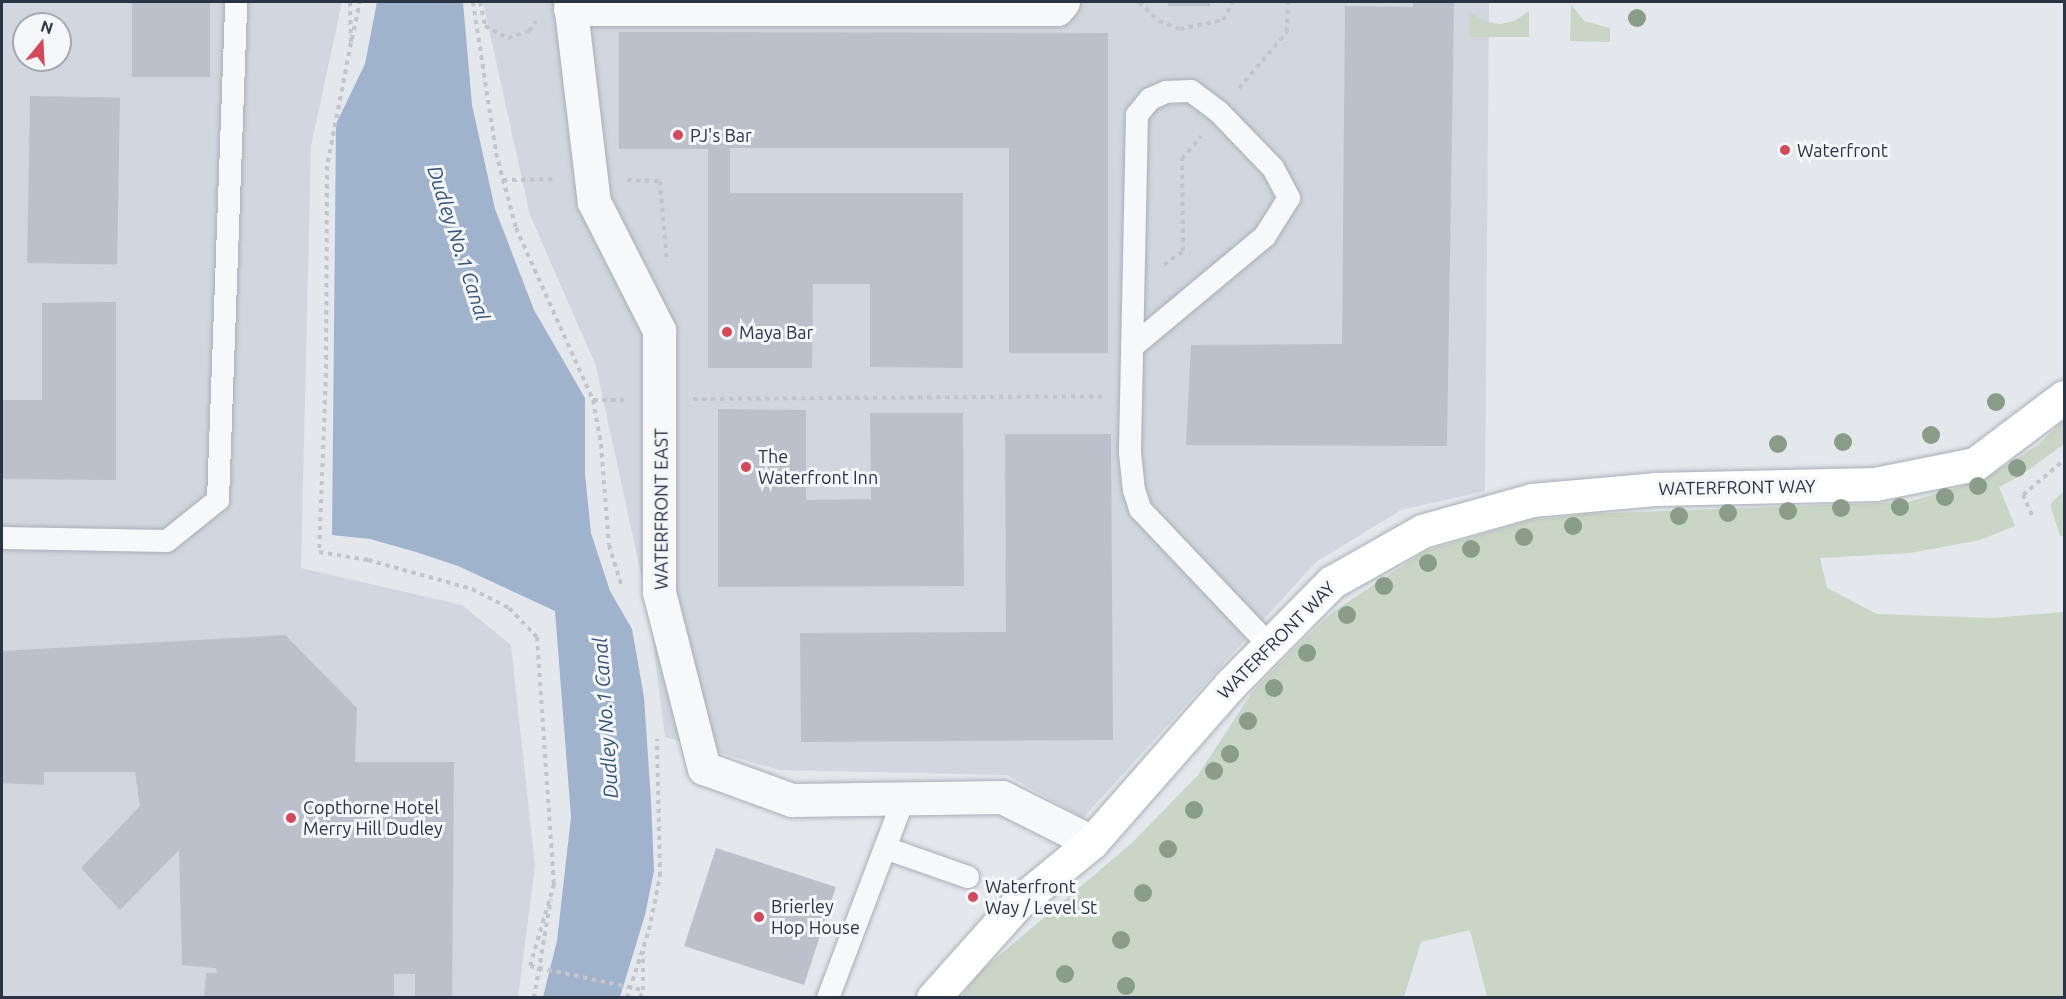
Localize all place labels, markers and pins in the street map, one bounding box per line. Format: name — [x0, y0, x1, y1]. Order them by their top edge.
place label: PJ's Bar — [690, 124, 752, 146]
marker: PJ's Bar — [671, 128, 685, 142]
place label: Waterfront — [1797, 139, 1888, 161]
marker: Waterfront — [1778, 143, 1792, 157]
place label: Maya Bar — [739, 321, 813, 343]
marker: Maya Bar — [720, 325, 734, 339]
place label: The Waterfront Inn — [758, 446, 878, 488]
marker: The Waterfront Inn — [739, 460, 753, 474]
place label: Copthorne Hotel Merry Hill Dudley — [303, 797, 443, 840]
marker: Copthorne Hotel Merry Hill Dudley — [284, 811, 298, 825]
place label: Waterfront Way / Level St — [985, 876, 1097, 918]
marker: Waterfront Way / Level St — [966, 890, 980, 904]
place label: Brierley Hop House — [771, 896, 860, 938]
marker: Brierley Hop House — [752, 910, 766, 924]

